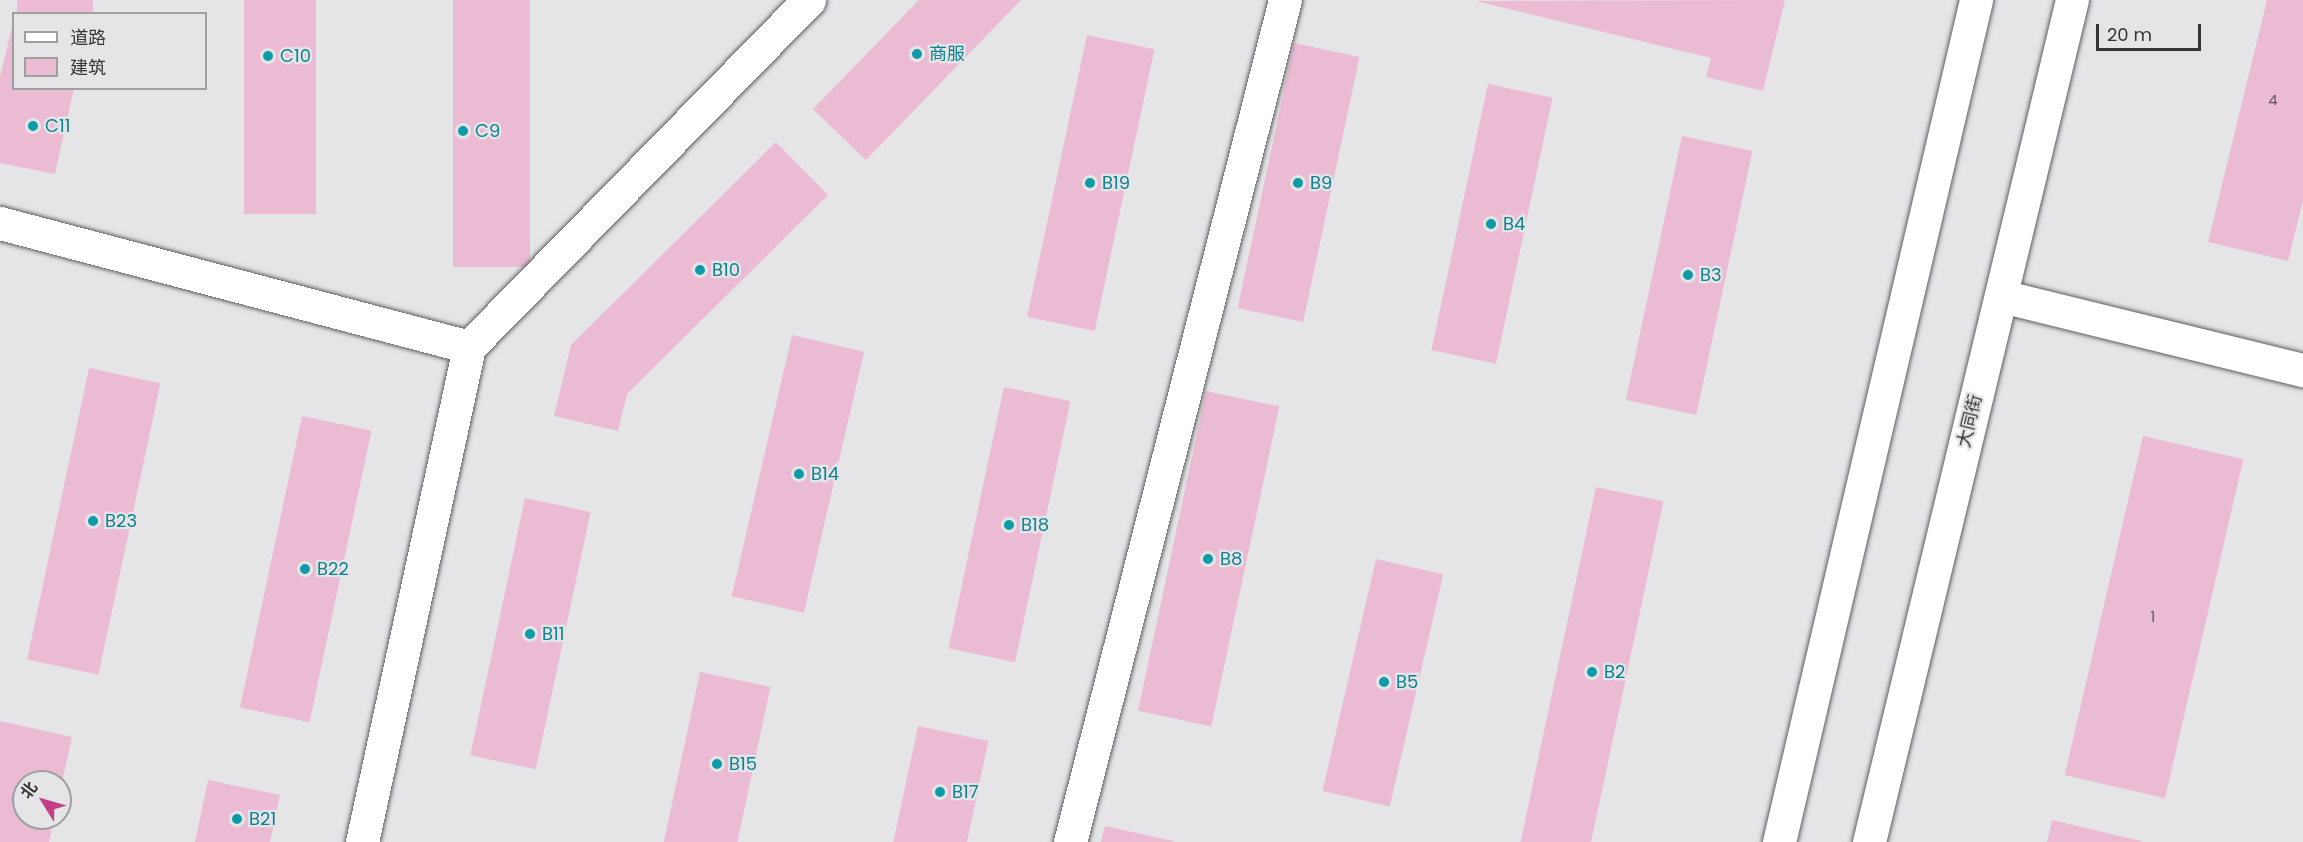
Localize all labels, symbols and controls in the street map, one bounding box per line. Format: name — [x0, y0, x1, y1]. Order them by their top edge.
legend — [12, 12, 207, 90]
scale bar — [2099, 12, 2204, 50]
text: 20 m — [2107, 22, 2152, 47]
text: 道路 — [70, 25, 106, 50]
place label: 商服 — [929, 43, 965, 65]
place label: C10 — [280, 45, 311, 67]
marker: 商服 — [910, 47, 924, 61]
marker: C10 — [261, 49, 275, 63]
text: 建筑 — [70, 55, 106, 80]
house number: 4 — [2268, 91, 2278, 109]
place label: C11 — [45, 115, 70, 137]
marker: C11 — [26, 119, 40, 133]
place label: C9 — [475, 120, 500, 142]
marker: C9 — [456, 124, 470, 138]
place label: B19 — [1102, 172, 1130, 194]
place label: B9 — [1310, 172, 1332, 194]
marker: B19 — [1083, 176, 1097, 190]
marker: B9 — [1291, 176, 1305, 190]
place label: B4 — [1503, 213, 1525, 235]
marker: B4 — [1484, 217, 1498, 231]
place label: B10 — [712, 259, 740, 281]
marker: B10 — [693, 263, 707, 277]
place label: B3 — [1700, 264, 1722, 286]
marker: B3 — [1681, 268, 1695, 282]
street label: 大同街 — [1953, 392, 1987, 450]
place label: B14 — [811, 463, 839, 485]
marker: B14 — [792, 467, 806, 481]
place label: B23 — [105, 510, 137, 532]
marker: B23 — [86, 514, 100, 528]
place label: B18 — [1021, 514, 1049, 536]
marker: B18 — [1002, 518, 1016, 532]
place label: B8 — [1220, 548, 1242, 570]
marker: B8 — [1201, 552, 1215, 566]
place label: B22 — [317, 558, 349, 580]
marker: B22 — [298, 562, 312, 576]
house number: 1 — [2151, 608, 2155, 626]
place label: B11 — [542, 623, 565, 645]
marker: B11 — [523, 627, 537, 641]
place label: B2 — [1604, 661, 1625, 683]
marker: B2 — [1585, 665, 1599, 679]
place label: B5 — [1396, 671, 1418, 693]
marker: B5 — [1377, 675, 1391, 689]
place label: B15 — [729, 753, 757, 775]
marker: B15 — [710, 757, 724, 771]
north arrow — [12, 770, 72, 830]
text: 北 — [15, 777, 43, 803]
place label: B17 — [952, 781, 979, 803]
marker: B17 — [933, 785, 947, 799]
place label: B21 — [249, 808, 276, 830]
marker: B21 — [230, 812, 244, 826]

